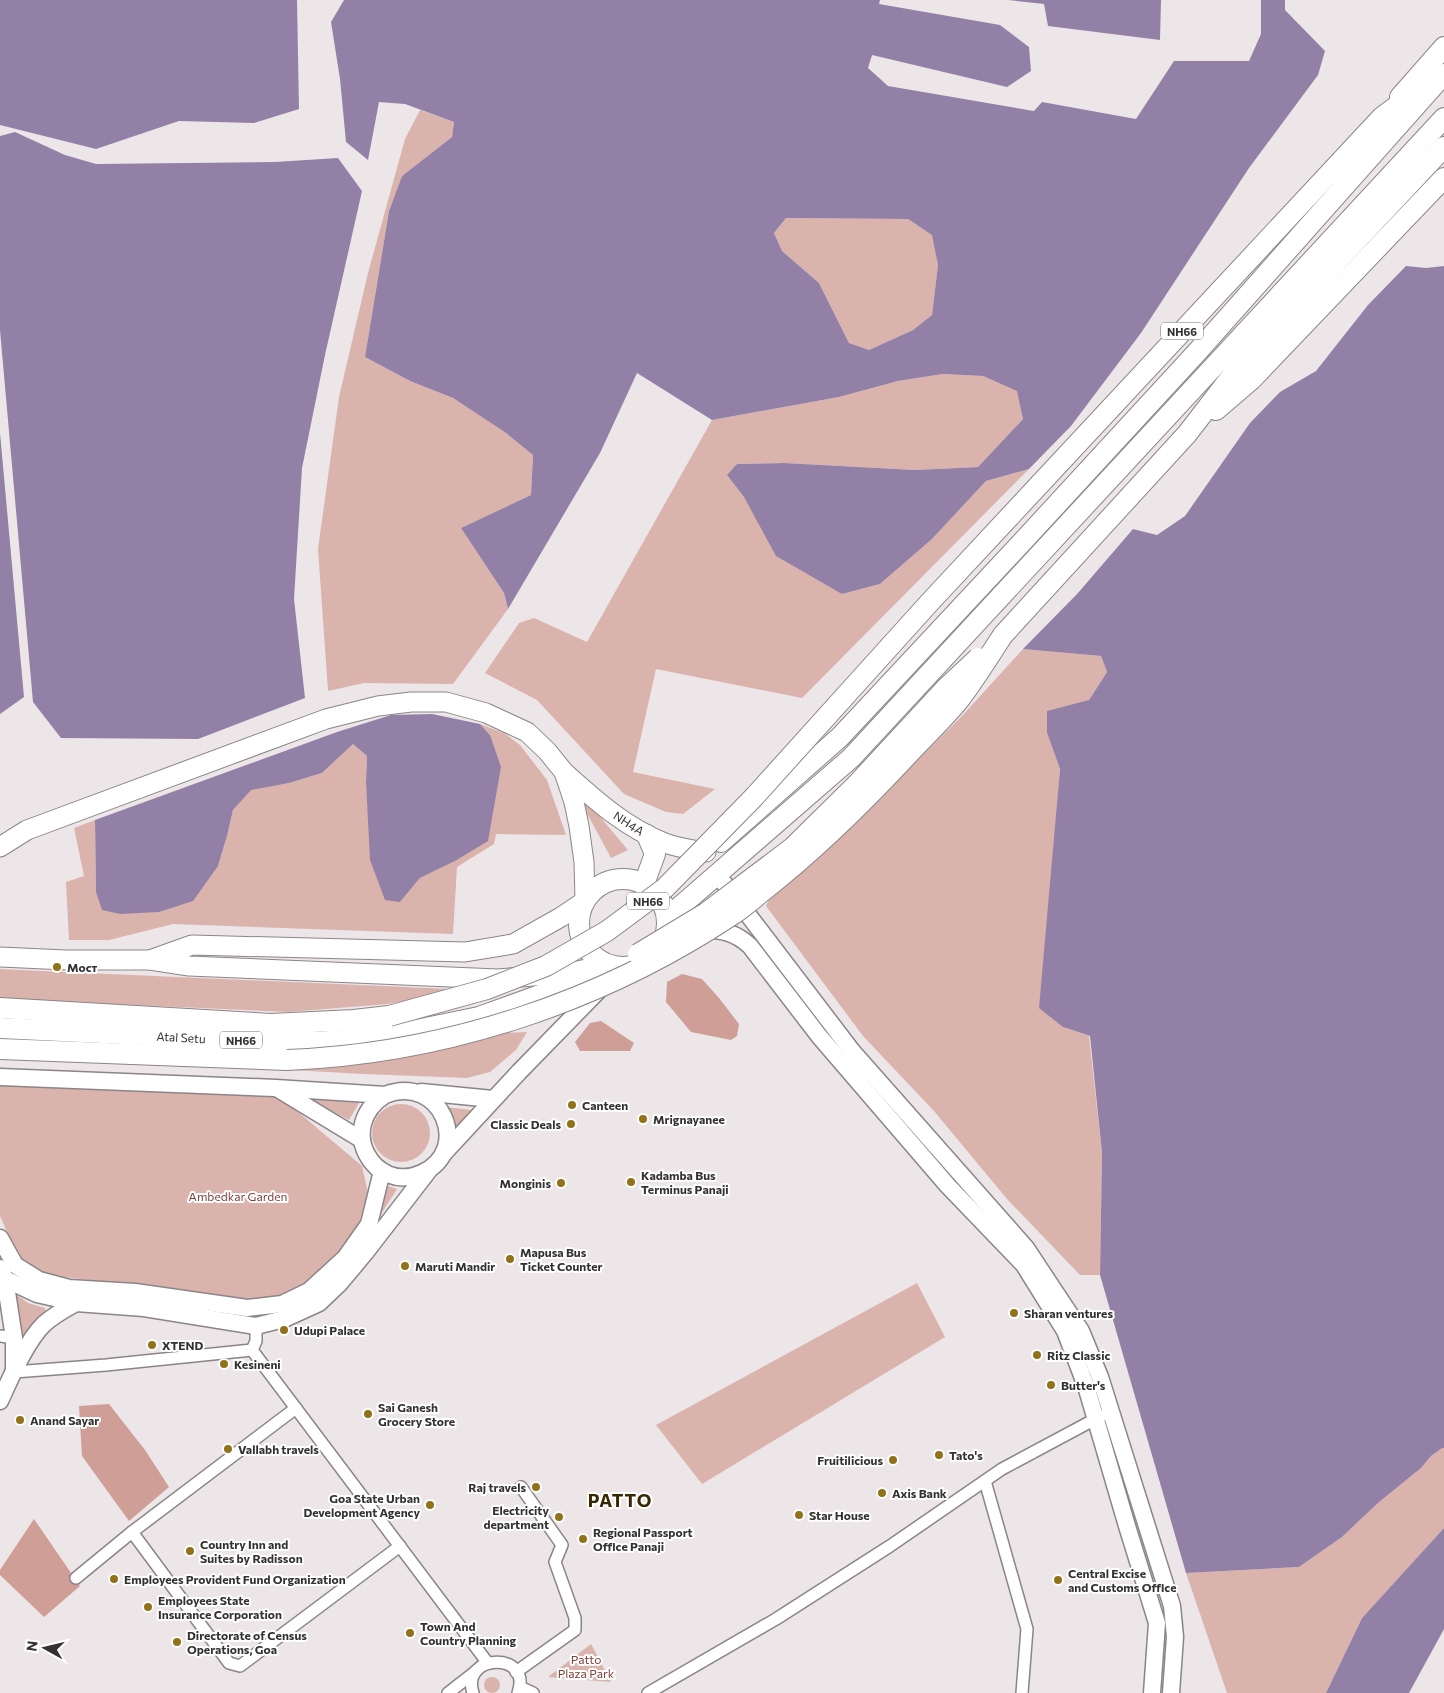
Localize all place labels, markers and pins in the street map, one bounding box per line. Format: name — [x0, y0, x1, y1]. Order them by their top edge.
place label: Мост — [67, 960, 97, 974]
marker: Мост — [51, 961, 63, 973]
place label: Canteen — [582, 1098, 628, 1112]
marker: Canteen — [566, 1099, 578, 1111]
place label: Mrignayanee — [653, 1112, 725, 1126]
marker: Mrignayanee — [637, 1113, 649, 1125]
place label: Classic Deals — [490, 1117, 561, 1131]
marker: Classic Deals — [565, 1118, 577, 1130]
place label: Kadamba Bus Terminus Panaji — [641, 1168, 729, 1196]
place label: Monginis — [500, 1176, 551, 1190]
marker: Kadamba Bus Terminus Panaji — [625, 1176, 637, 1188]
marker: Monginis — [555, 1177, 567, 1189]
place label: Mapusa Bus Ticket Counter — [520, 1245, 603, 1273]
marker: Mapusa Bus Ticket Counter — [504, 1253, 516, 1265]
place label: Maruti Mandir — [415, 1259, 495, 1273]
marker: Maruti Mandir — [399, 1260, 411, 1272]
place label: Sharan ventures — [1024, 1306, 1113, 1320]
marker: Sharan ventures — [1008, 1307, 1020, 1319]
place label: Udupi Palace — [294, 1323, 365, 1337]
marker: Udupi Palace — [278, 1324, 290, 1336]
place label: XTEND — [162, 1338, 203, 1352]
marker: XTEND — [146, 1339, 158, 1351]
place label: Ritz Classic — [1047, 1348, 1110, 1362]
marker: Ritz Classic — [1031, 1349, 1043, 1361]
place label: Kesineni — [234, 1357, 281, 1371]
marker: Kesineni — [218, 1358, 230, 1370]
place label: Butter's — [1061, 1378, 1106, 1392]
marker: Butter's — [1045, 1379, 1057, 1391]
place label: Sai Ganesh Grocery Store — [378, 1400, 455, 1428]
marker: Sai Ganesh Grocery Store — [362, 1408, 374, 1420]
place label: Anand Sayar — [30, 1413, 99, 1427]
marker: Anand Sayar — [14, 1414, 26, 1426]
place label: Vallabh travels — [238, 1442, 319, 1456]
marker: Vallabh travels — [222, 1443, 234, 1455]
place label: Tato's — [949, 1448, 983, 1462]
marker: Tato's — [933, 1449, 945, 1461]
place label: Fruitilicious — [817, 1453, 883, 1467]
marker: Fruitilicious — [887, 1454, 899, 1466]
place label: Raj travels — [468, 1480, 526, 1494]
marker: Raj travels — [530, 1481, 542, 1493]
place label: Axis Bank — [892, 1486, 947, 1500]
marker: Axis Bank — [876, 1487, 888, 1499]
place label: Goa State Urban Development Agency — [303, 1491, 420, 1519]
marker: Goa State Urban Development Agency — [424, 1499, 436, 1511]
place label: Electricity department — [483, 1503, 549, 1531]
place label: Star House — [809, 1508, 870, 1522]
marker: Star House — [793, 1509, 805, 1521]
marker: Electricity department — [553, 1511, 565, 1523]
place label: Regional Passport Office Panaji — [593, 1525, 693, 1553]
marker: Regional Passport Office Panaji — [577, 1533, 589, 1545]
place label: Country Inn and Suites by Radisson — [200, 1537, 303, 1565]
marker: Country Inn and Suites by Radisson — [184, 1545, 196, 1557]
place label: Central Excise and Customs Office — [1068, 1566, 1176, 1594]
place label: Employees Provident Fund Organization — [124, 1572, 346, 1586]
marker: Employees Provident Fund Organization — [108, 1573, 120, 1585]
marker: Central Excise and Customs Office — [1052, 1574, 1064, 1586]
place label: Employees State Insurance Corporation — [158, 1593, 282, 1621]
marker: Employees State Insurance Corporation — [142, 1601, 154, 1613]
place label: Town And Country Planning — [420, 1619, 517, 1647]
marker: Town And Country Planning — [404, 1627, 416, 1639]
place label: Directorate of Census Operations, Goa — [187, 1628, 307, 1656]
marker: Directorate of Census Operations, Goa — [171, 1636, 183, 1648]

